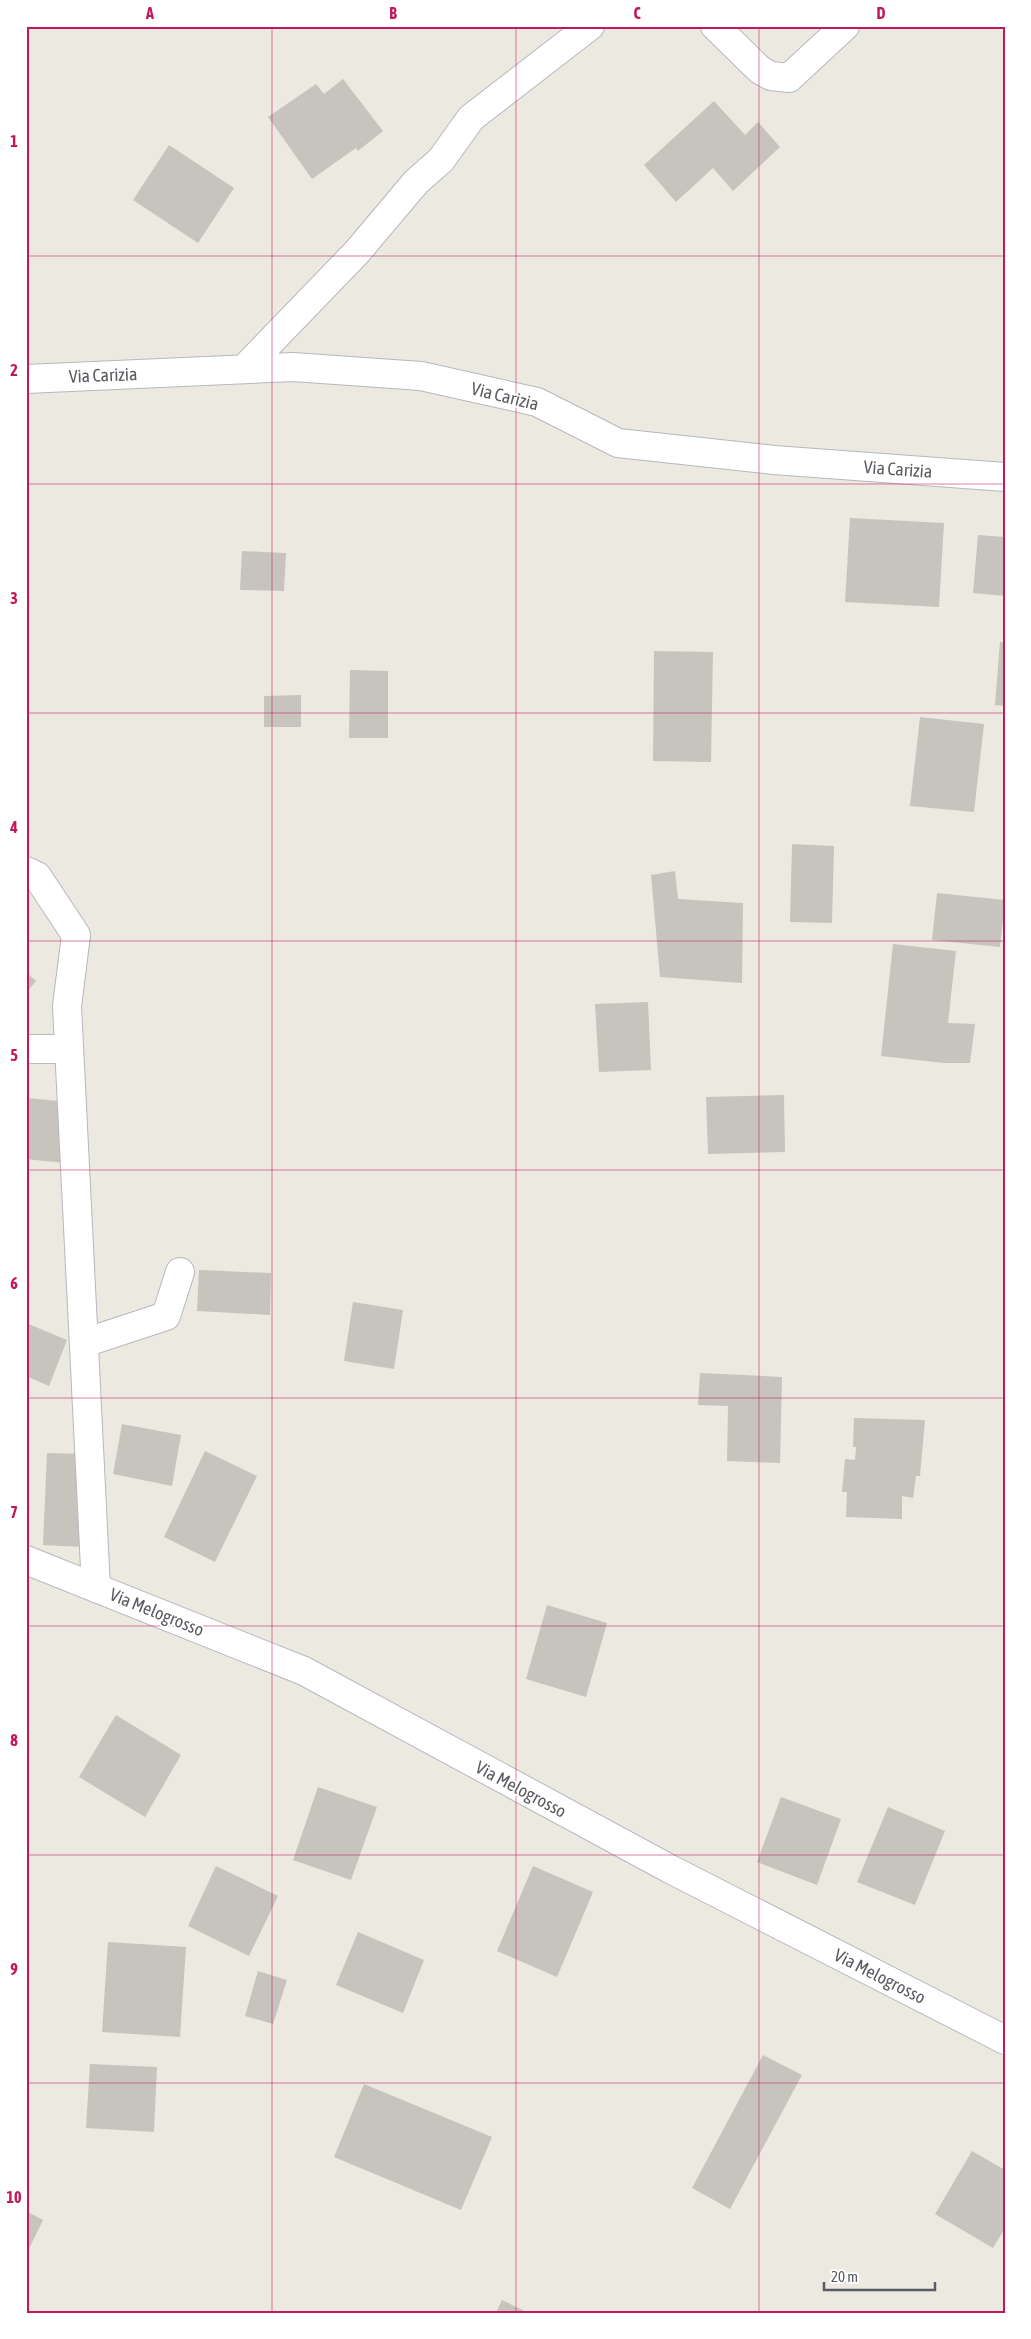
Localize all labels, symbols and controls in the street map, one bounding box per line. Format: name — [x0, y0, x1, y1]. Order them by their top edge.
text: A — [145, 4, 154, 22]
text: B — [389, 4, 397, 22]
text: C — [633, 4, 641, 22]
text: D — [877, 4, 886, 22]
text: 1 — [10, 132, 18, 150]
text: 2 — [10, 361, 18, 379]
street label: Via Carizia — [68, 363, 138, 387]
street label: Via Carizia — [469, 377, 541, 415]
street label: Via Carizia — [863, 456, 933, 482]
text: 3 — [10, 589, 18, 607]
text: 4 — [9, 818, 18, 836]
text: 5 — [10, 1046, 18, 1064]
text: 6 — [10, 1274, 18, 1292]
text: 7 — [10, 1503, 18, 1521]
street label: Via Melogrosso — [107, 1584, 207, 1640]
text: 8 — [10, 1731, 18, 1749]
street label: Via Melogrosso — [472, 1756, 570, 1822]
street label: Via Melogrosso — [831, 1944, 929, 2008]
text: 9 — [10, 1960, 18, 1978]
text: 10 — [6, 2188, 22, 2206]
scale bar — [824, 2259, 935, 2291]
text: 20 m — [831, 2268, 858, 2285]

